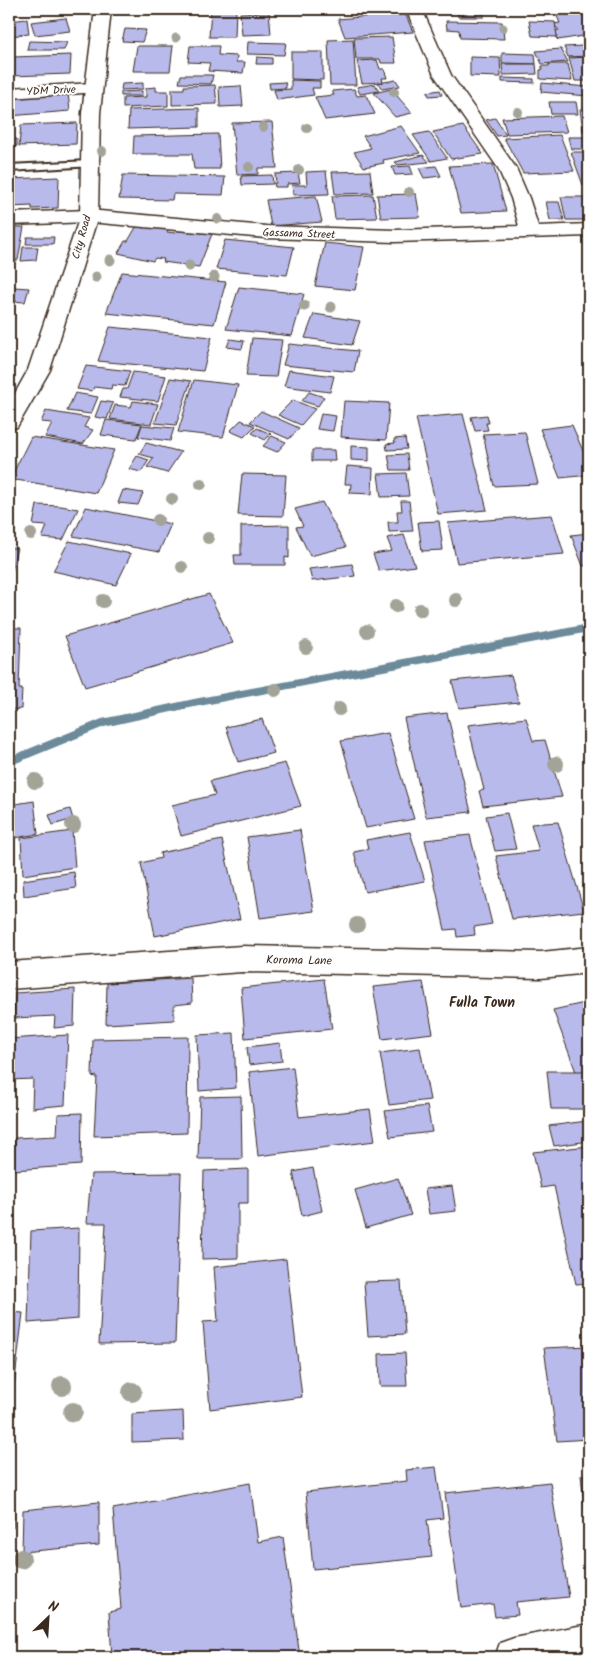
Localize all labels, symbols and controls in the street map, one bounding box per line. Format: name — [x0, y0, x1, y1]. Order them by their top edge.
street label: YDM Drive — [26, 81, 76, 101]
street label: City Road — [67, 213, 97, 261]
street label: Gassama Street — [262, 224, 336, 244]
street label: Koroma Lane — [266, 950, 333, 971]
district label: Fulla Town — [449, 992, 515, 1014]
north arrow — [22, 1594, 72, 1644]
text: N — [44, 1595, 62, 1619]

